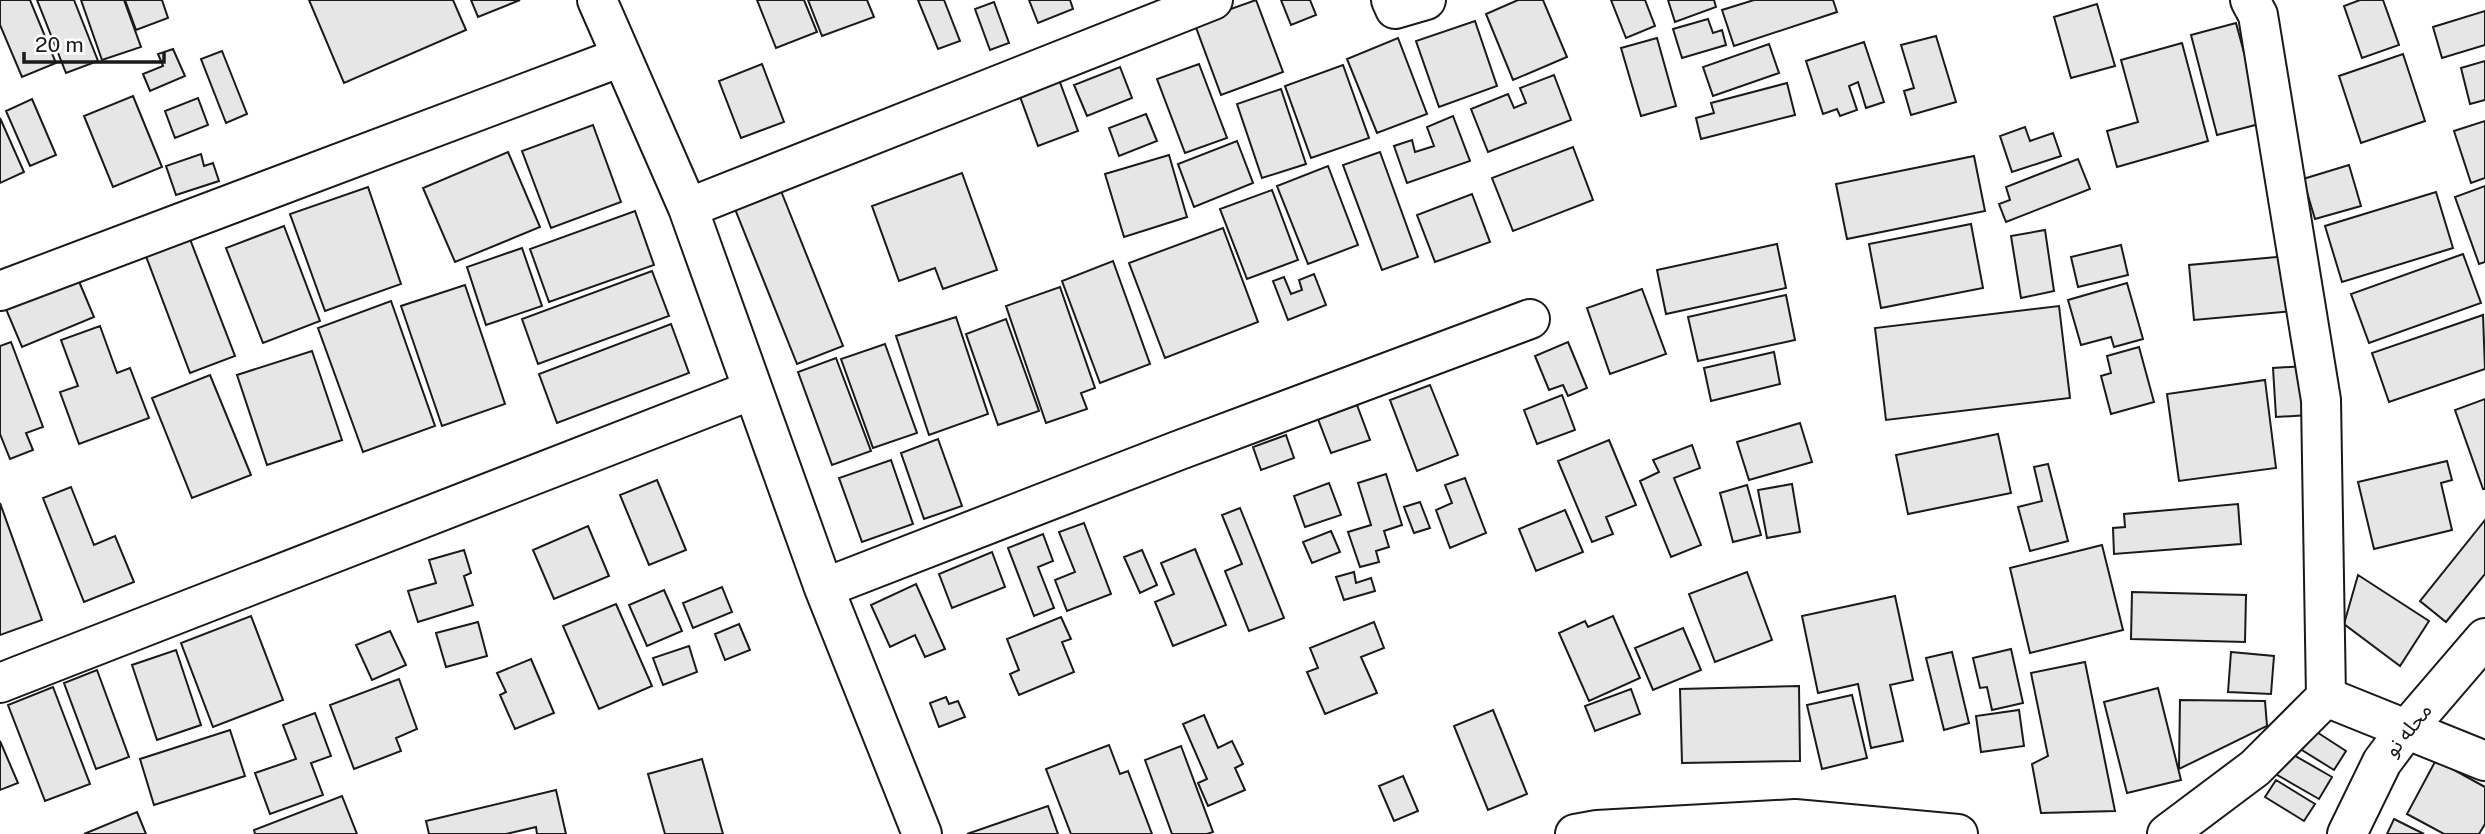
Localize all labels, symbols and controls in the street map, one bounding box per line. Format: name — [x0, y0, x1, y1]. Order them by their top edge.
scale bar — [24, 21, 164, 65]
text: 20 m — [35, 32, 84, 57]
street label: محله نو — [2379, 698, 2437, 761]

